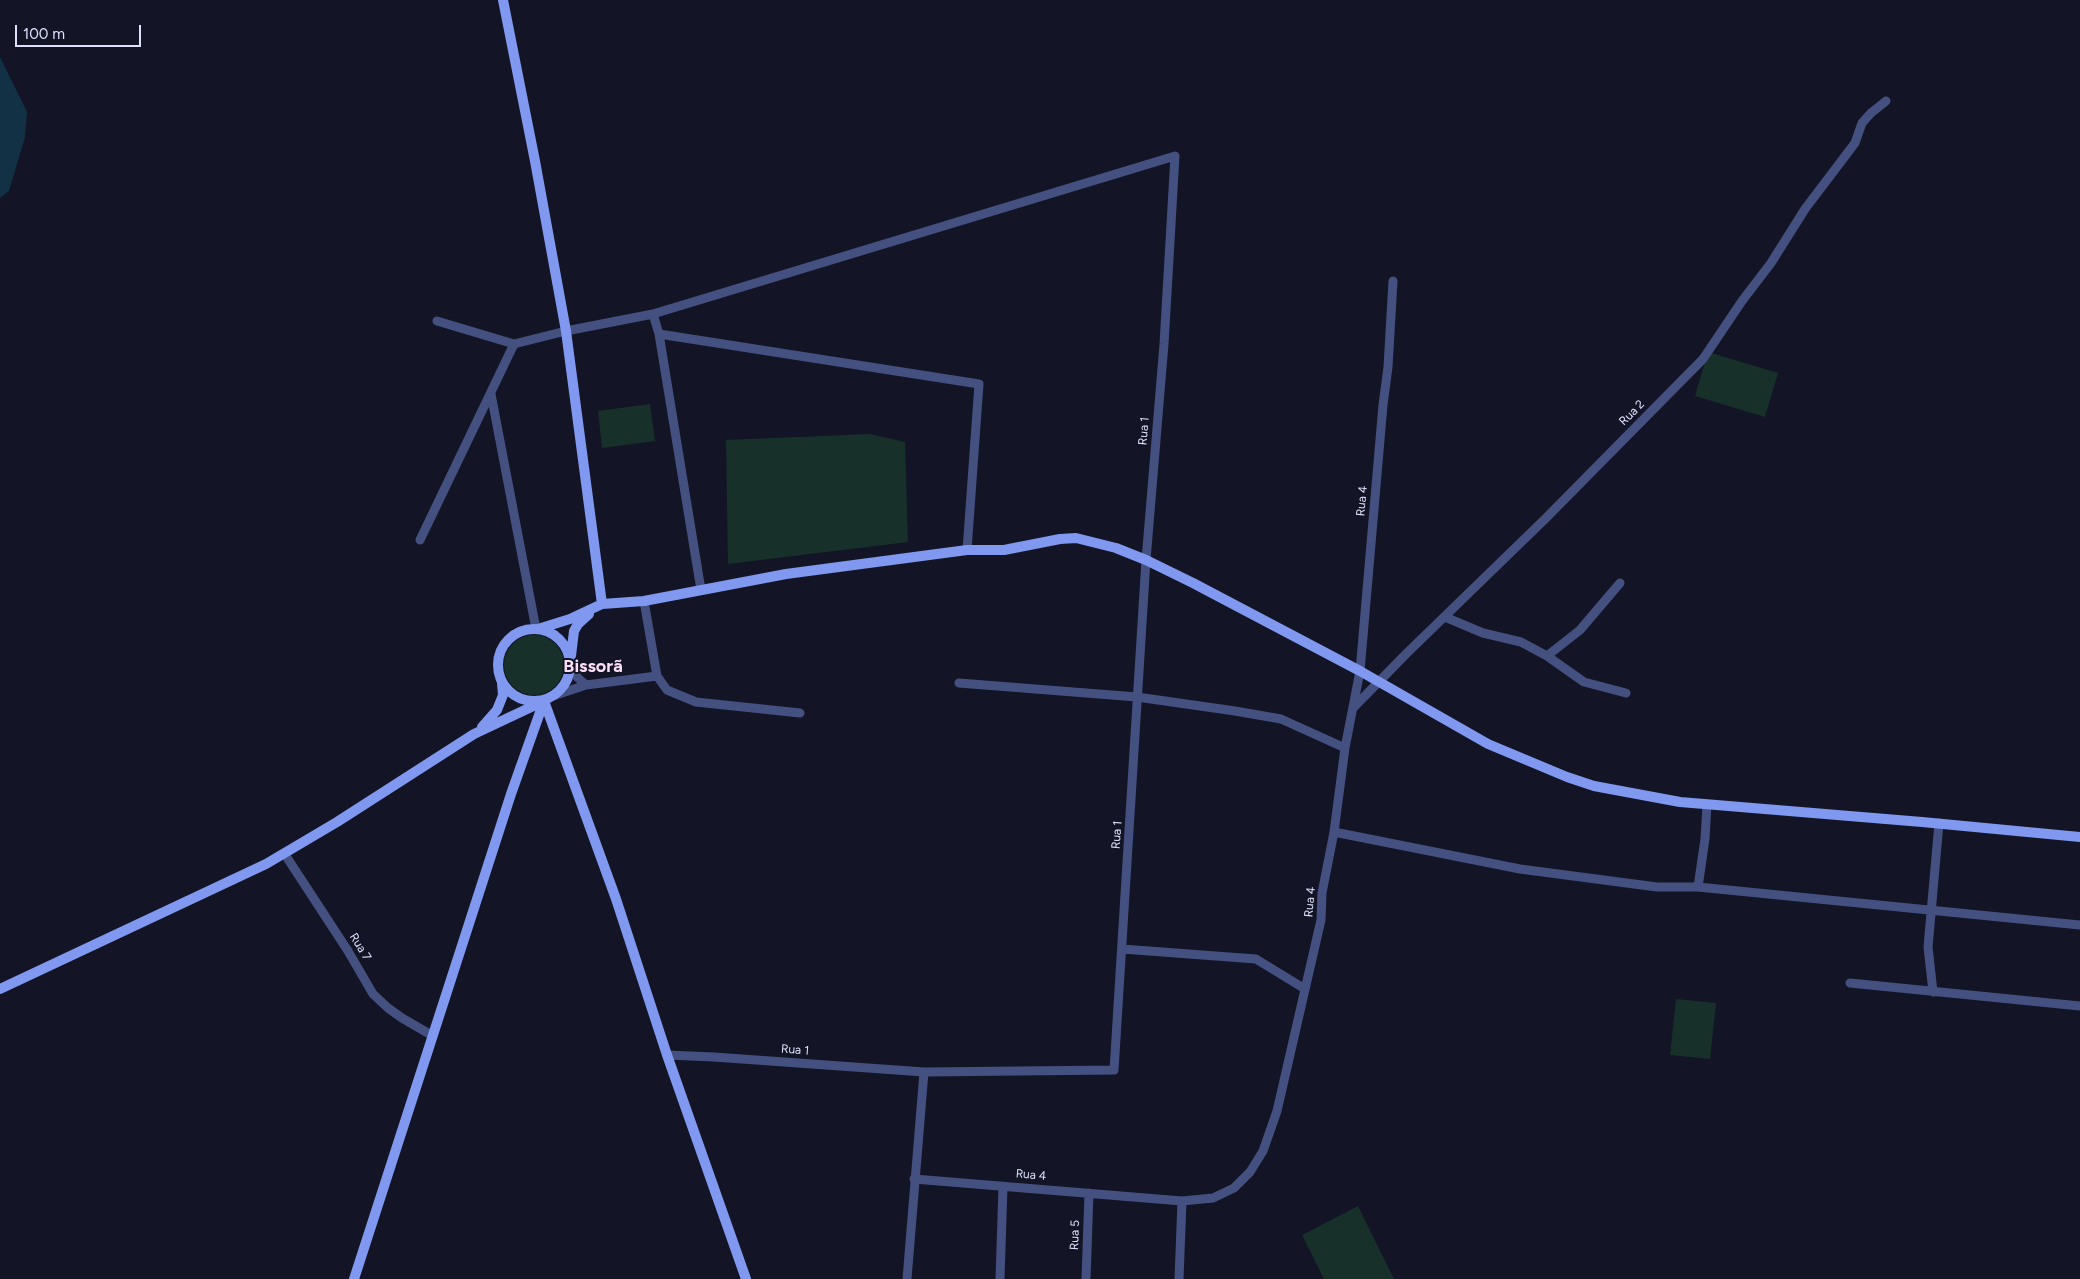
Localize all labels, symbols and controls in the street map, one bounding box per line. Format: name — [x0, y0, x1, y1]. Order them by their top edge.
scale bar — [18, 15, 144, 47]
text: 100 m — [23, 25, 65, 43]
street label: Rua 2 — [1616, 397, 1648, 429]
street label: Rua 1 — [1136, 416, 1152, 446]
street label: Rua 4 — [1353, 485, 1371, 517]
district label: Bissorã — [563, 656, 623, 678]
street label: Rua 1 — [1109, 820, 1125, 850]
street label: Rua 4 — [1301, 886, 1319, 918]
street label: Rua 7 — [346, 931, 374, 963]
street label: Rua 1 — [780, 1042, 810, 1058]
street label: Rua 4 — [1015, 1166, 1047, 1184]
street label: Rua 5 — [1067, 1220, 1083, 1250]

